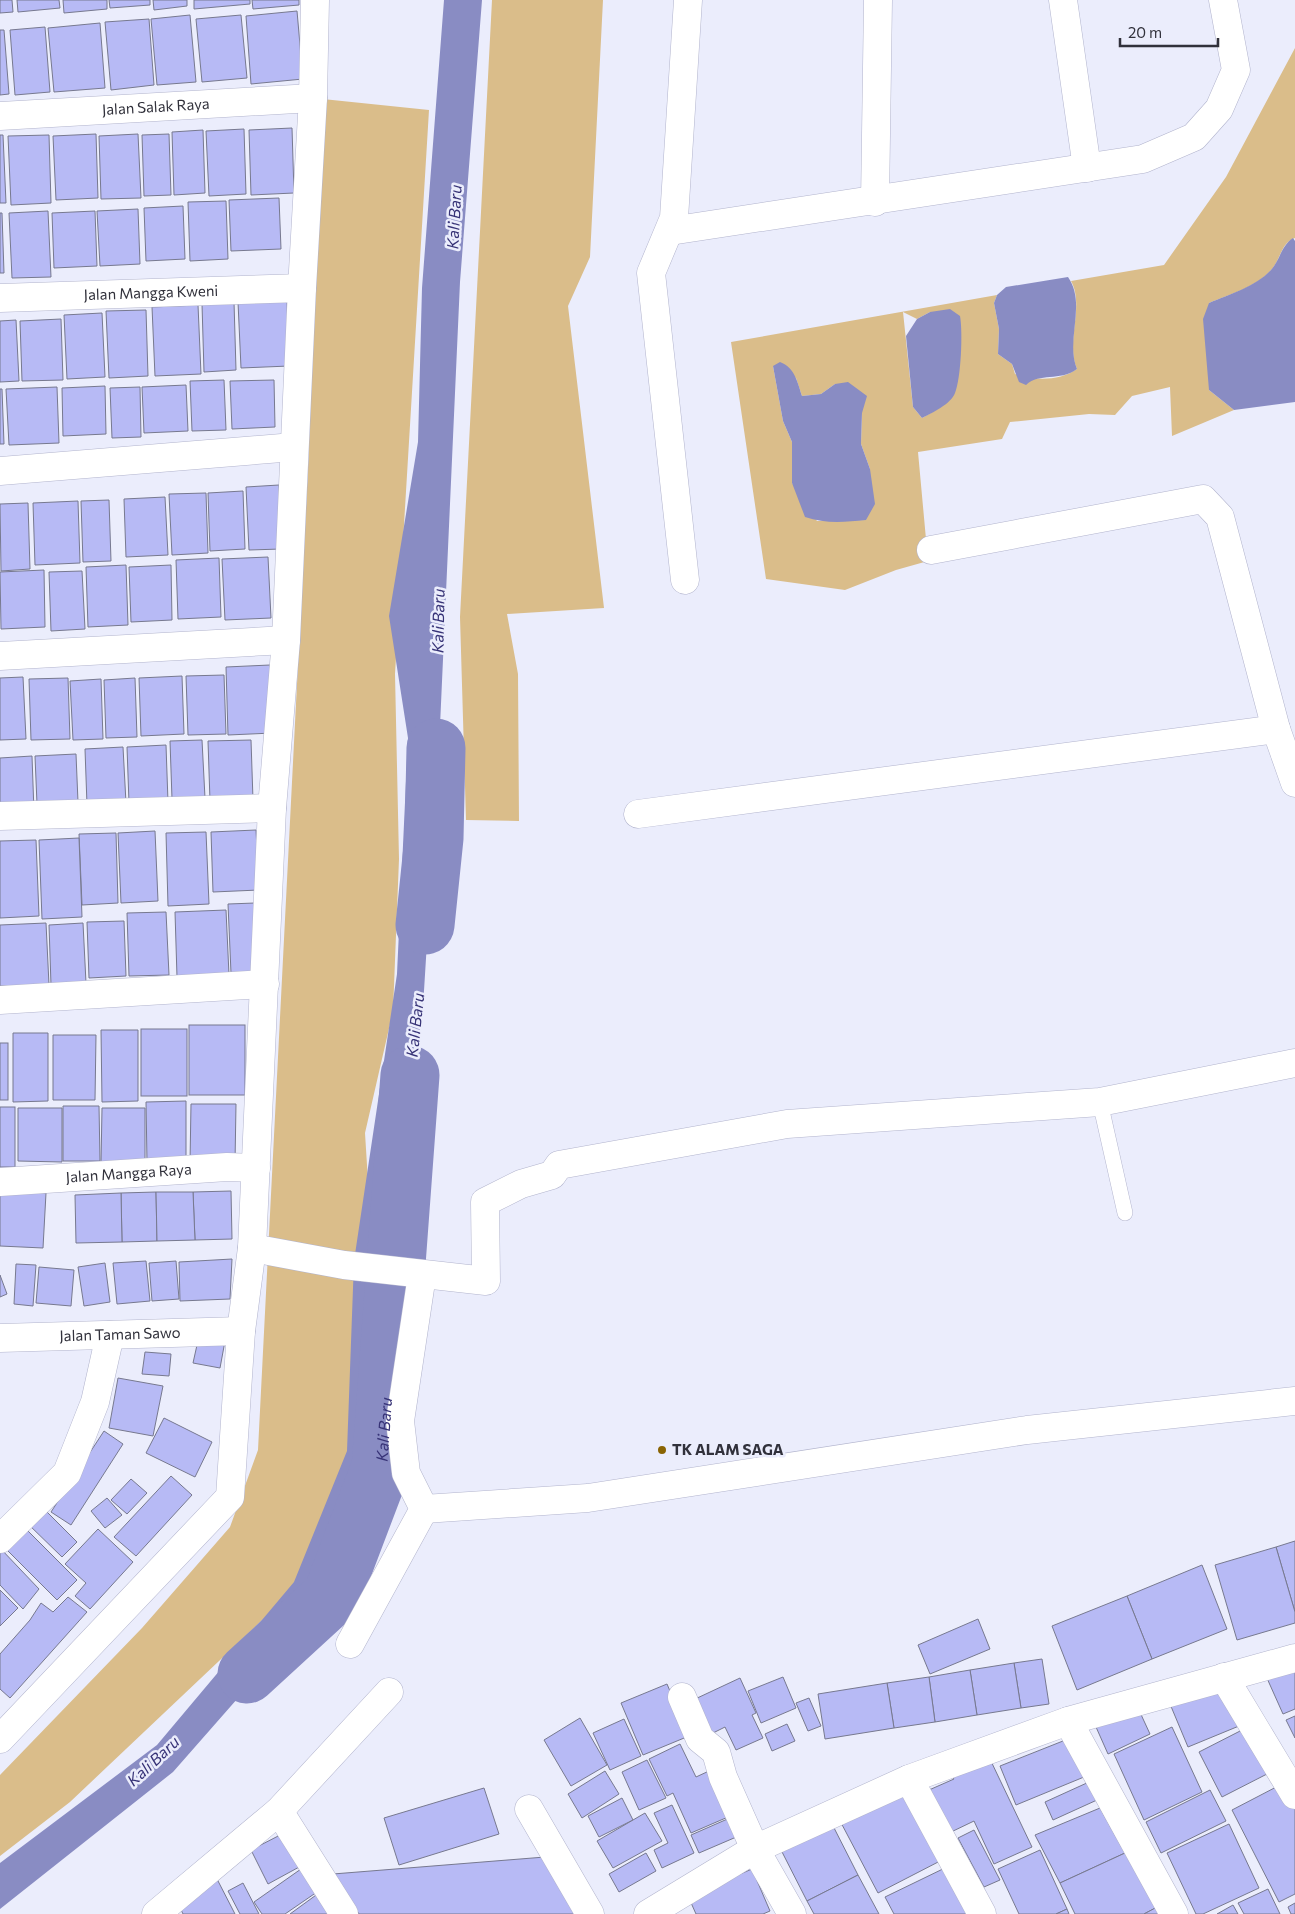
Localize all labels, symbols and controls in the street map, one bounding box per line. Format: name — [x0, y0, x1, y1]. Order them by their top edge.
scale bar — [1120, 15, 1218, 47]
text: 20 m — [1128, 23, 1162, 41]
street label: Jalan Salak Raya — [101, 94, 210, 118]
water label: Kali Baru — [442, 184, 465, 250]
street label: Jalan Mangga Kweni — [83, 281, 218, 303]
water label: Kali Baru — [427, 589, 448, 653]
water label: Kali Baru — [402, 992, 427, 1058]
street label: Jalan Mangga Raya — [65, 1159, 192, 1186]
street label: Jalan Taman Sawo — [59, 1323, 181, 1344]
water label: Kali Baru — [371, 1397, 395, 1462]
place label: TK ALAM SAGA — [672, 1440, 784, 1458]
marker: TK ALAM SAGA — [656, 1444, 668, 1456]
water label: Kali Baru — [123, 1732, 183, 1790]

